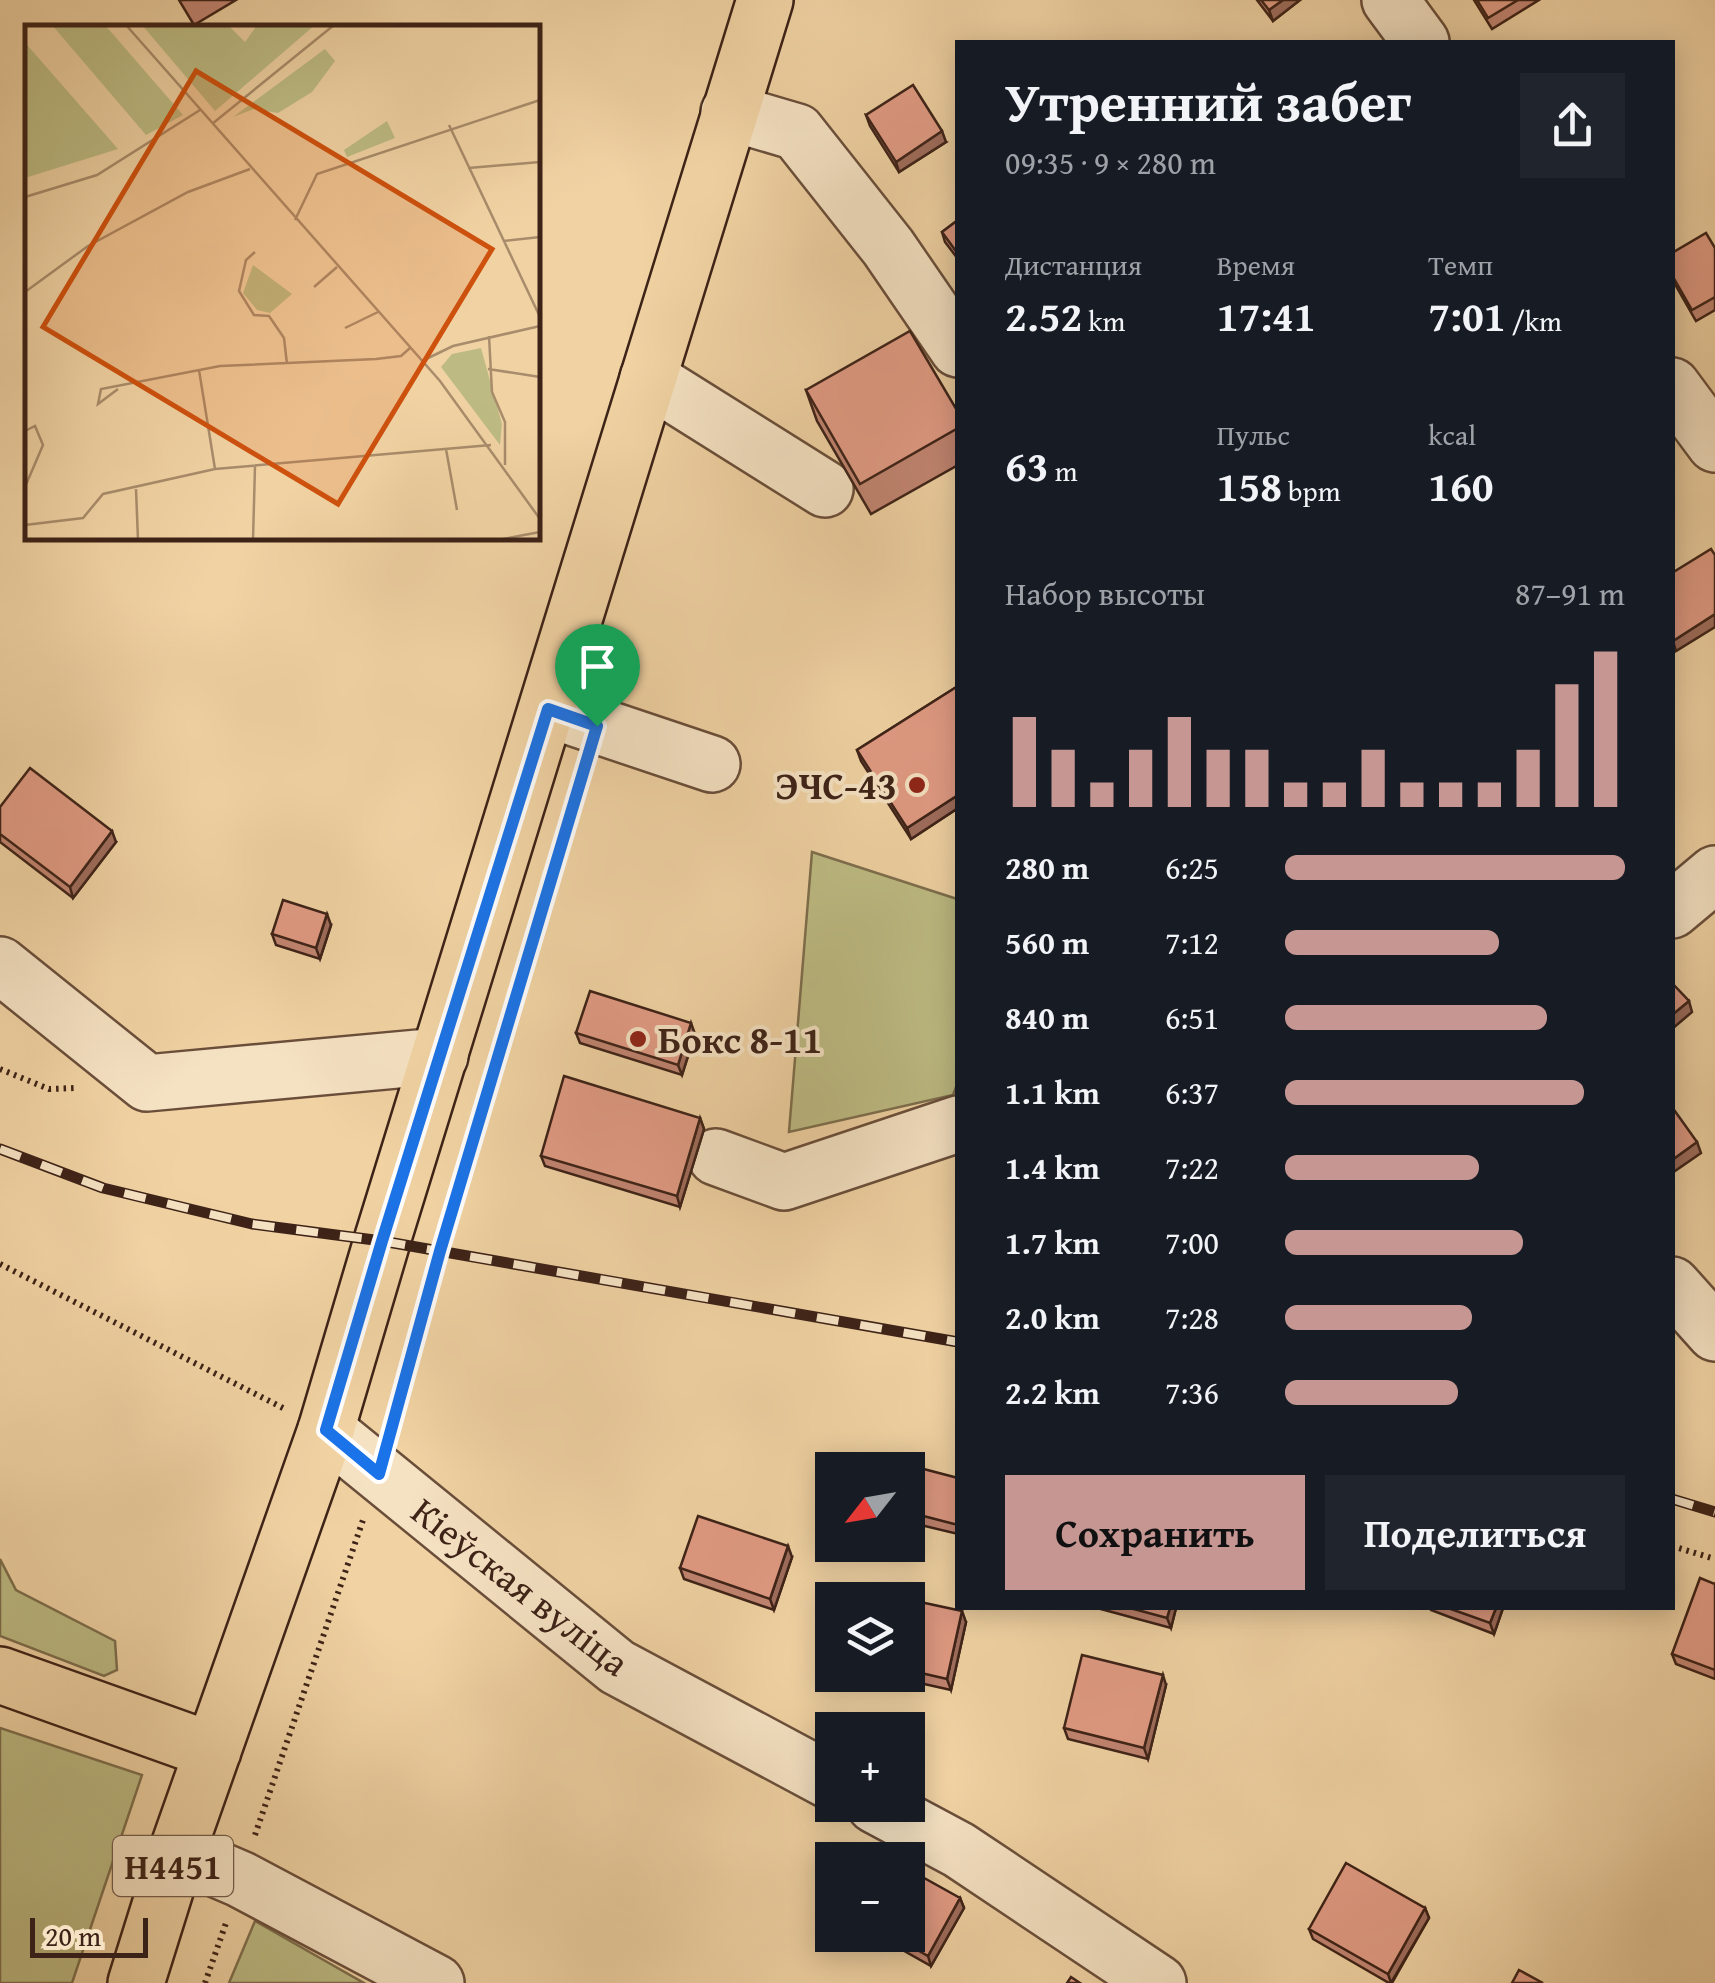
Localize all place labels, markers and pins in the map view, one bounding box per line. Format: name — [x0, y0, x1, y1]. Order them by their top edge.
pin — [555, 624, 640, 727]
place label: ЭЧС-43 — [775, 757, 897, 813]
marker: ЭЧС-43 — [906, 774, 928, 796]
place label: Бокс 8-11 — [658, 1011, 822, 1067]
marker: Бокс 8-11 — [627, 1028, 649, 1050]

